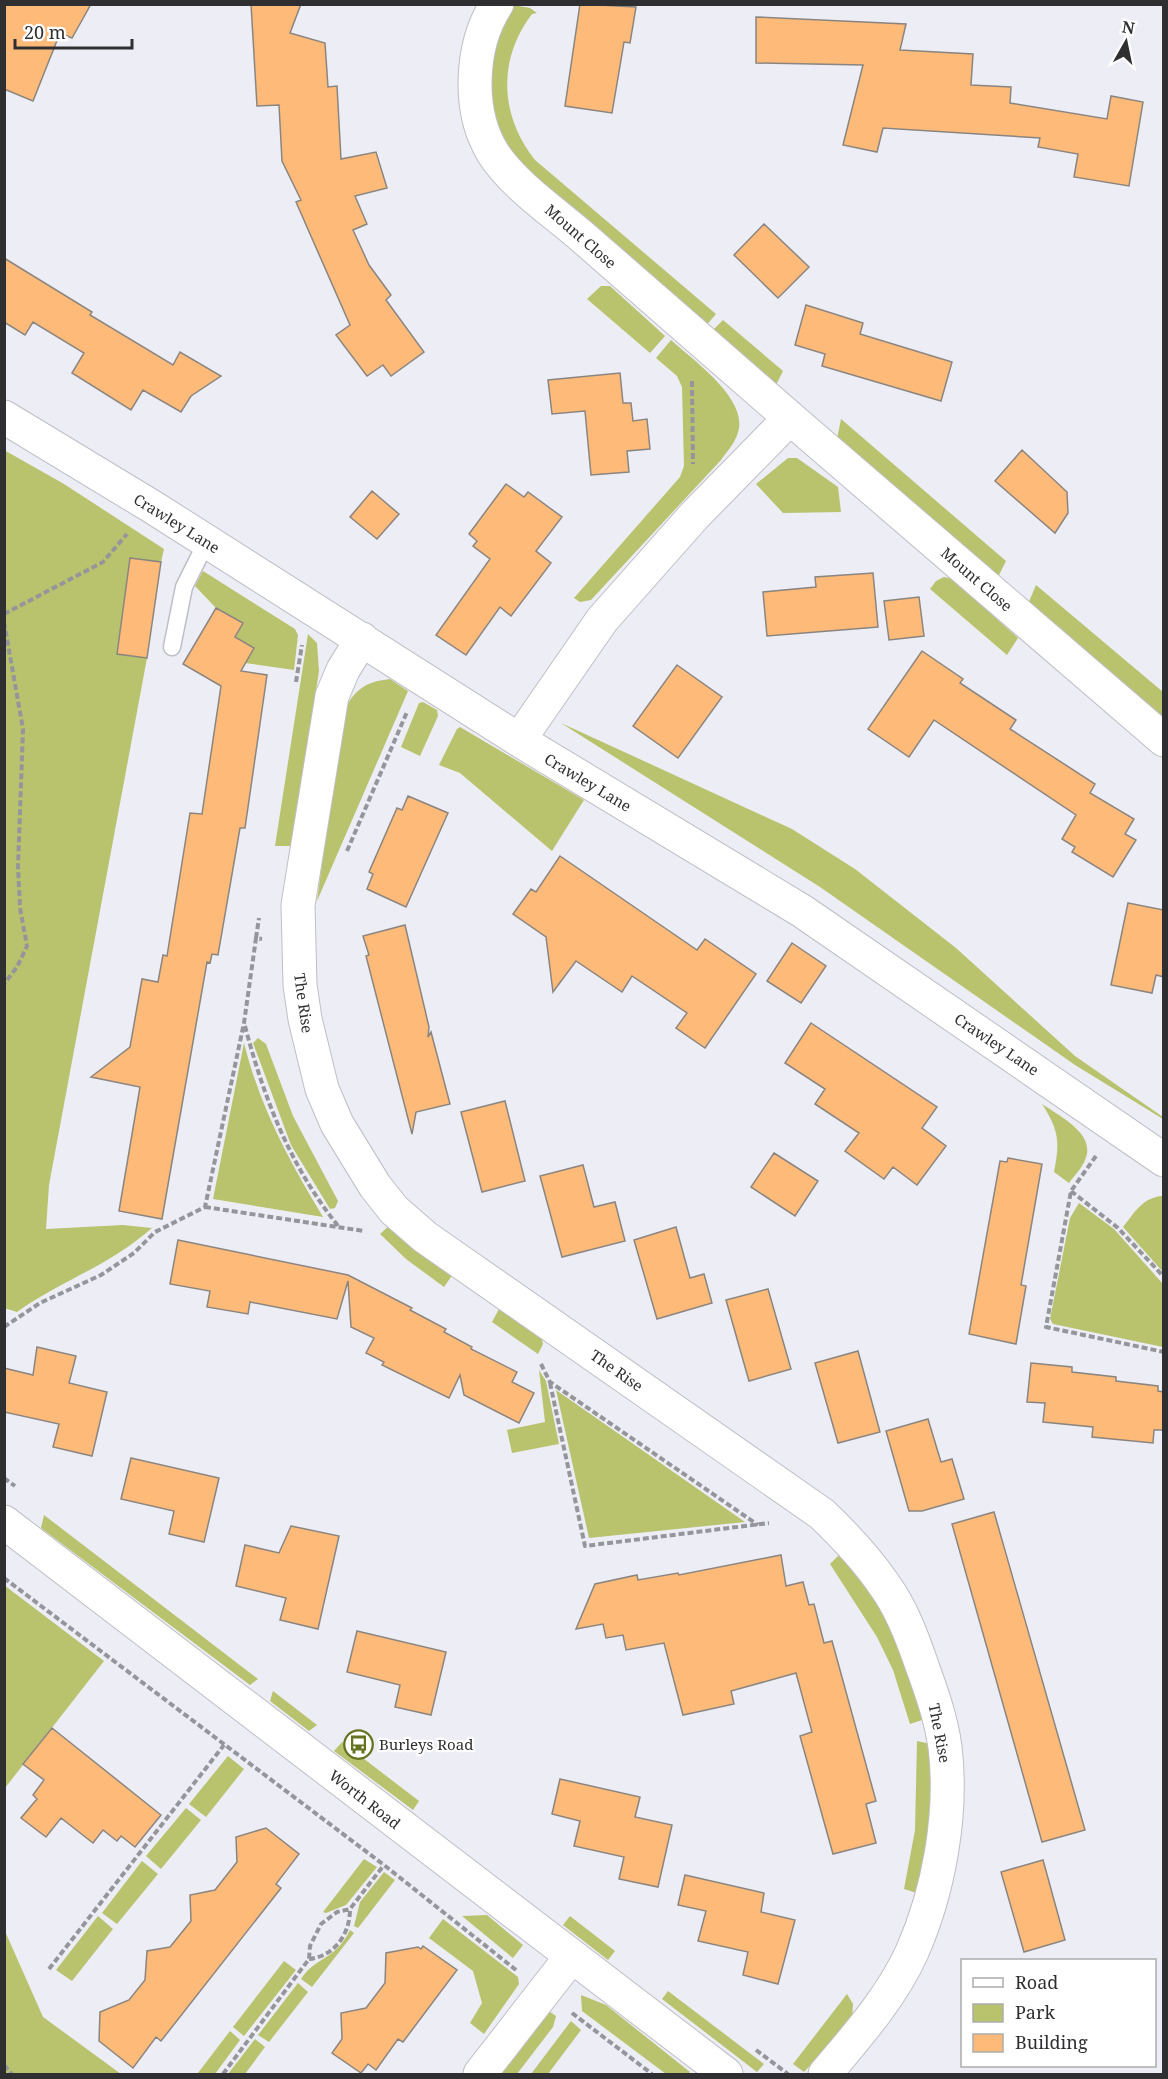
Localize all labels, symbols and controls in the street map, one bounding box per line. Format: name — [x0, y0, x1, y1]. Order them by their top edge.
scale bar — [15, 12, 132, 50]
north arrow — [1096, 12, 1156, 72]
text: N — [1120, 15, 1137, 39]
text: 20 m — [24, 20, 66, 44]
street label: Mount Close — [541, 199, 621, 273]
street label: Crawley Lane — [130, 489, 224, 557]
street label: Mount Close — [937, 542, 1017, 616]
street label: Crawley Lane — [541, 748, 635, 816]
street label: The Rise — [290, 972, 318, 1034]
street label: Crawley Lane — [951, 1008, 1043, 1080]
street label: The Rise — [587, 1345, 647, 1395]
street label: The Rise — [924, 1702, 956, 1764]
bus stop icon: Burleys Road — [342, 1728, 374, 1760]
place label: Burleys Road — [379, 1734, 473, 1754]
street label: Worth Road — [325, 1765, 405, 1833]
legend — [961, 1959, 1156, 2067]
text: Road — [1015, 1970, 1058, 1994]
text: Park — [1015, 2000, 1055, 2024]
text: Building — [1015, 2030, 1088, 2054]

